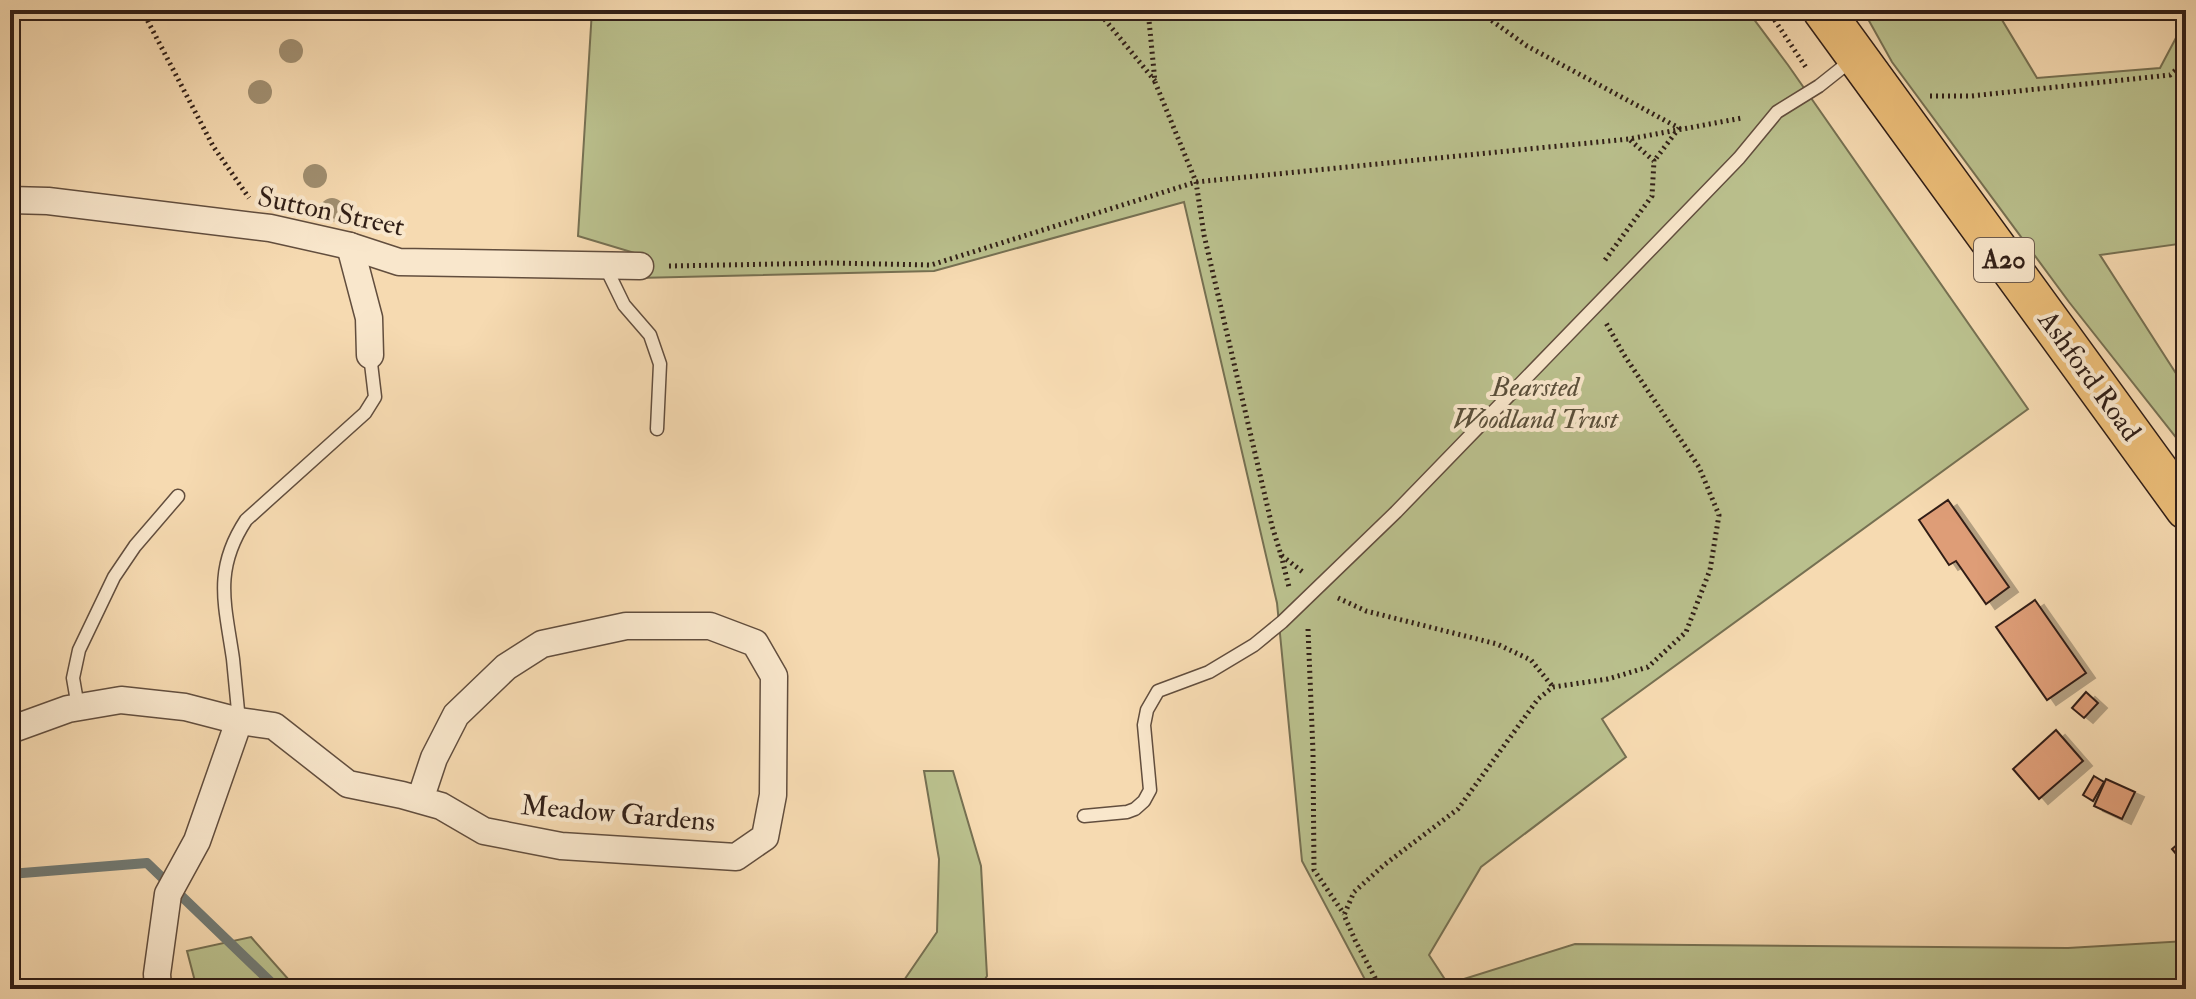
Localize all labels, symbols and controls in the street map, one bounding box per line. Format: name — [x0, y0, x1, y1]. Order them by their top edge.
street label: Sutton Street — [254, 179, 408, 245]
road number: A20 — [1974, 238, 2034, 282]
street label: Ashford Road — [2029, 303, 2148, 448]
park label: Bearsted Woodland Trust — [1452, 370, 1620, 437]
street label: Meadow Gardens — [519, 788, 717, 840]

